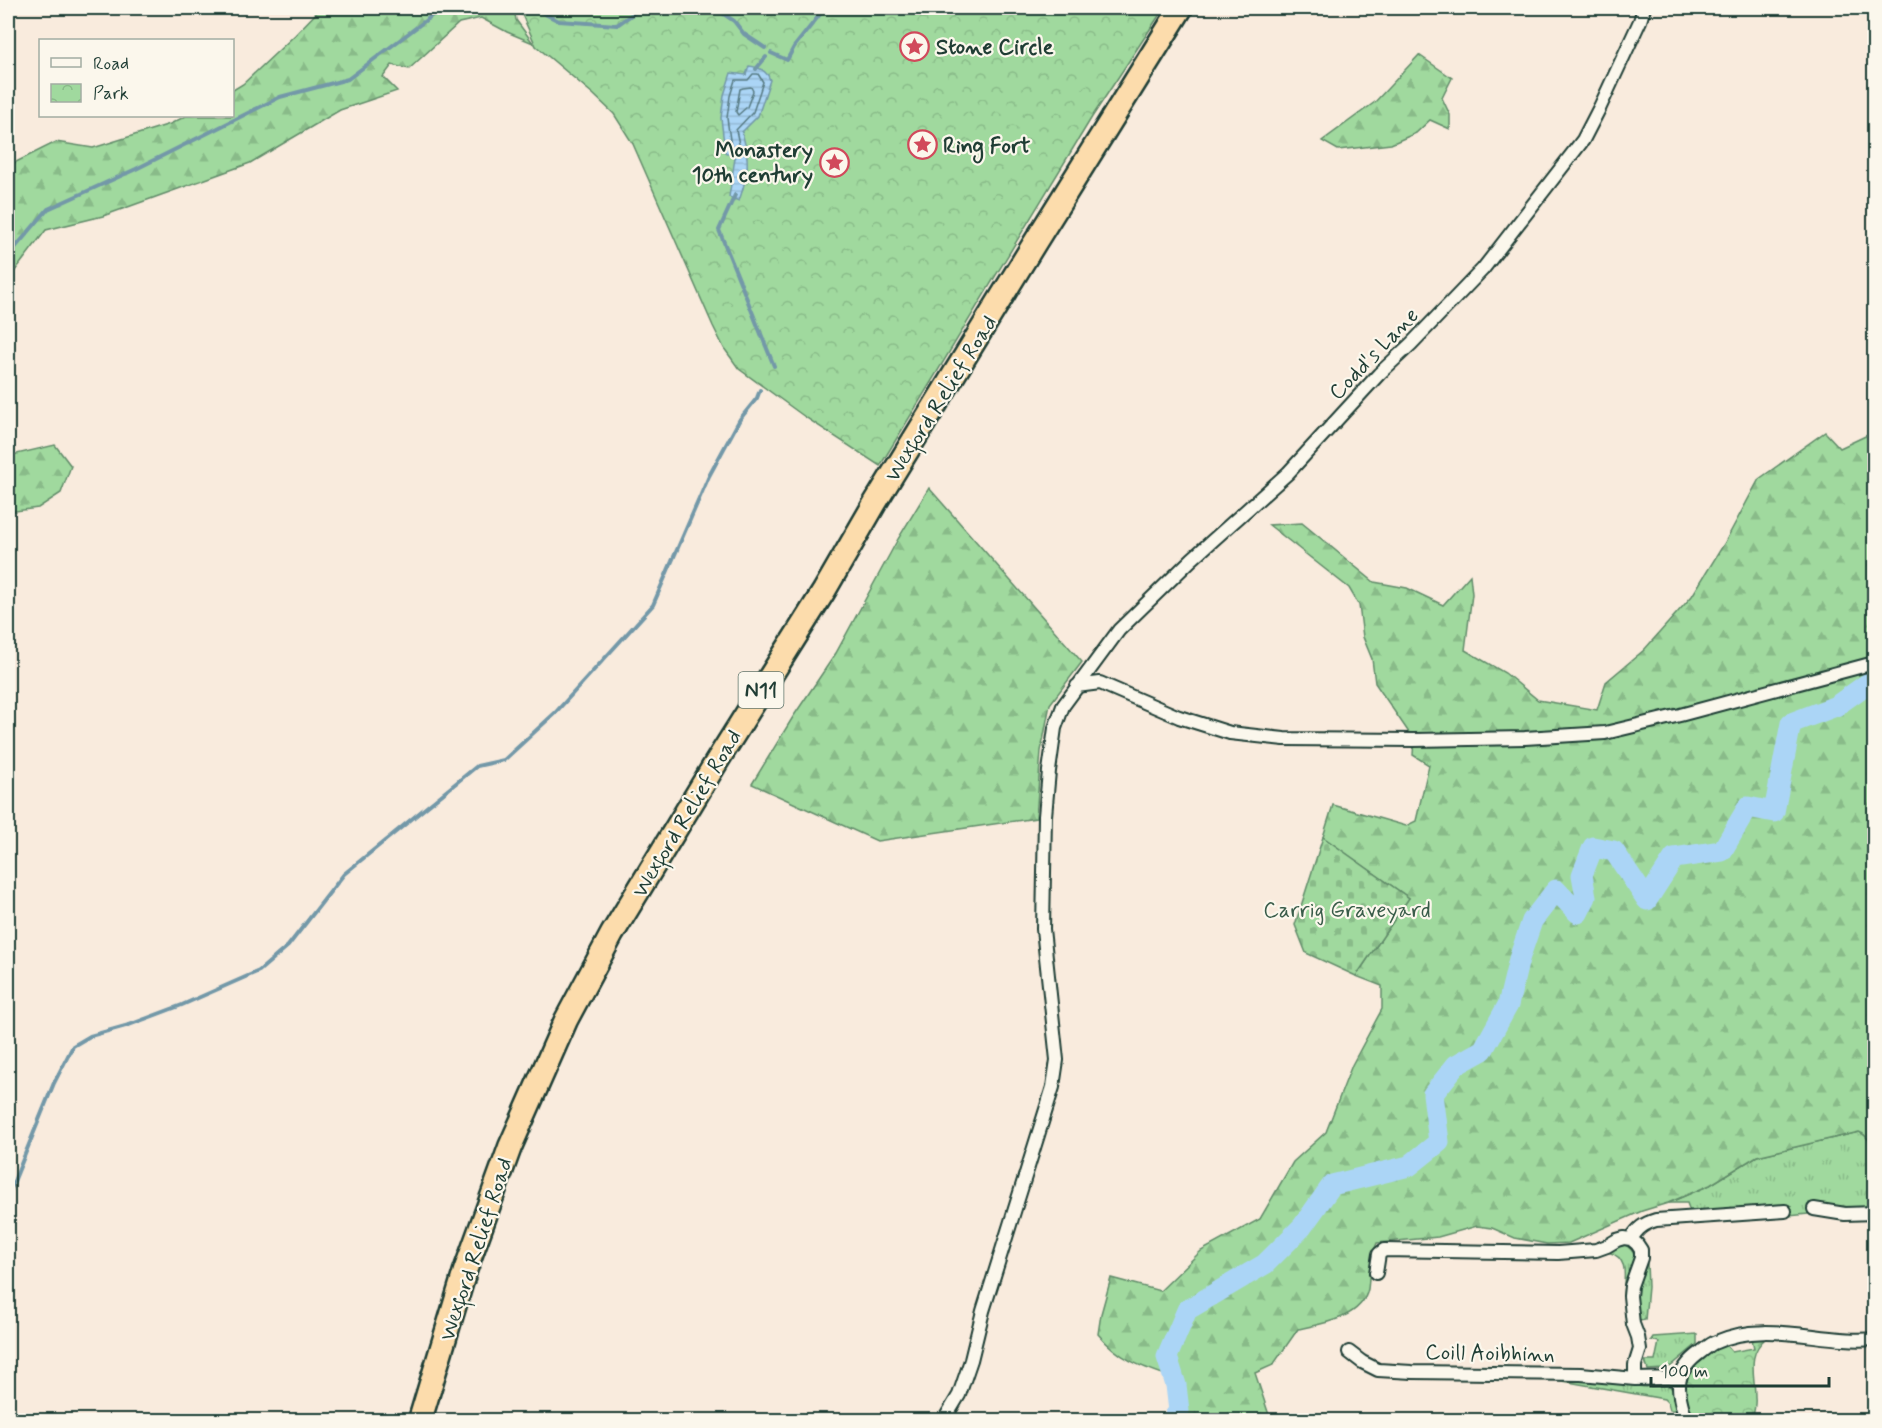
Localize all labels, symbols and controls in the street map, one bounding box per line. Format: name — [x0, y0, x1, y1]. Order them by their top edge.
place icon: Stone Circle — [899, 30, 931, 62]
place label: Stone Circle — [936, 34, 1054, 62]
legend — [39, 39, 234, 117]
text: Road — [93, 52, 129, 76]
text: Park — [93, 82, 129, 106]
place icon: Ring Fort — [906, 129, 938, 161]
place label: Ring Fort — [943, 133, 1031, 164]
place label: Monastery 10th century — [692, 137, 813, 190]
place icon: Monastery 10th century — [818, 146, 850, 178]
street label: Codd's Lane — [1323, 302, 1425, 407]
street label: Wexford Relief Road — [879, 311, 1006, 489]
road number: N11 — [738, 672, 783, 708]
street label: Wexford Relief Road — [627, 725, 751, 904]
park label: Carrig Graveyard — [1263, 897, 1431, 926]
street label: Wexford Relief Road — [434, 1154, 522, 1345]
street label: Coill Aoibhinn — [1425, 1339, 1555, 1369]
scale bar — [1651, 1350, 1830, 1388]
text: 100 m — [1660, 1360, 1708, 1384]

